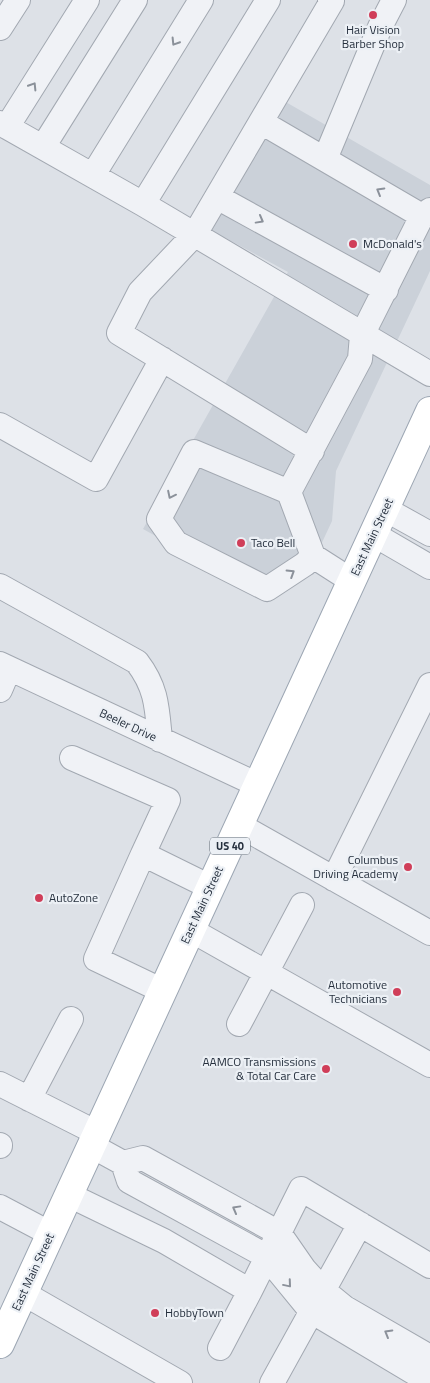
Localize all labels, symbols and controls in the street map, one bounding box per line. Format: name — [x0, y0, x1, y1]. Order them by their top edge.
marker: Hair Vision Barber Shop — [367, 9, 379, 21]
place label: Hair Vision Barber Shop — [342, 20, 404, 53]
one-way arrow — [172, 36, 182, 45]
one-way arrow — [27, 82, 36, 91]
one-way arrow — [377, 188, 386, 198]
one-way arrow — [255, 214, 264, 224]
place label: McDonald's — [363, 234, 422, 253]
marker: McDonald's — [347, 238, 359, 250]
one-way arrow — [166, 490, 177, 499]
street label: East Main Street — [345, 494, 398, 579]
place label: Taco Bell — [251, 533, 295, 552]
marker: Taco Bell — [235, 537, 247, 549]
one-way arrow — [286, 570, 295, 580]
street label: Beeler Drive — [96, 703, 160, 746]
road number: US 40 — [210, 838, 250, 854]
place label: Columbus Driving Academy — [313, 850, 398, 883]
marker: Columbus Driving Academy — [402, 861, 414, 873]
street label: East Main Street — [175, 862, 228, 947]
place label: AutoZone — [49, 888, 98, 907]
marker: AutoZone — [33, 892, 45, 904]
place label: Automotive Technicians — [328, 975, 387, 1008]
marker: Automotive Technicians — [391, 986, 403, 998]
place label: AAMCO Transmissions & Total Car Care — [202, 1052, 316, 1085]
marker: AAMCO Transmissions & Total Car Care — [320, 1063, 332, 1075]
one-way arrow — [232, 1205, 241, 1215]
street label: East Main Street — [6, 1229, 59, 1314]
one-way arrow — [283, 1278, 292, 1287]
place label: HobbyTown — [165, 1303, 224, 1322]
marker: HobbyTown — [149, 1307, 161, 1319]
one-way arrow — [384, 1329, 393, 1339]

